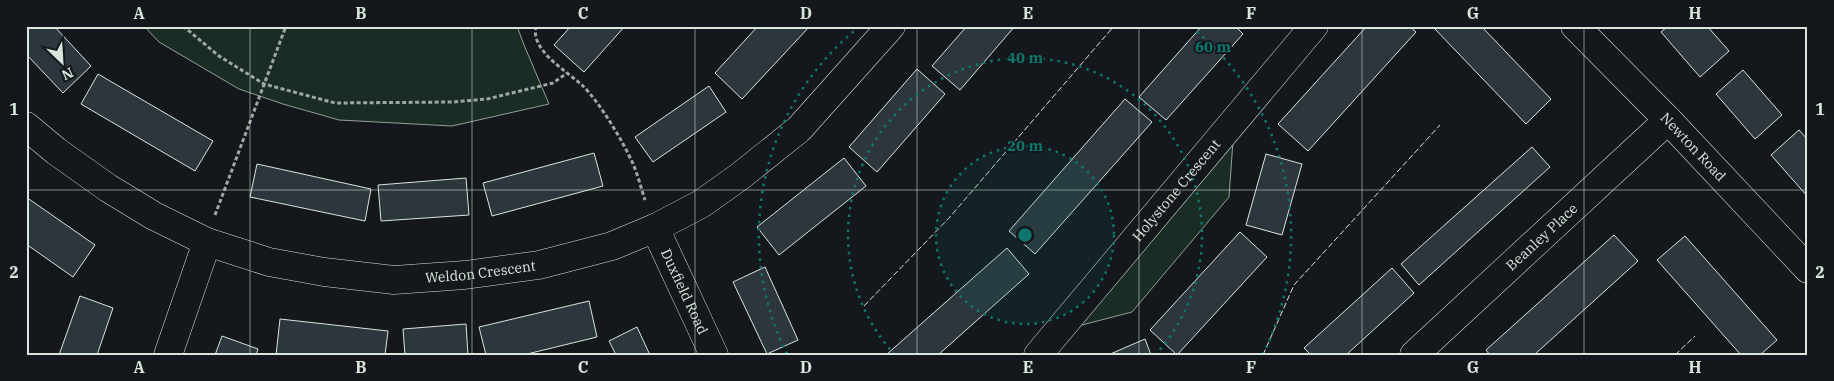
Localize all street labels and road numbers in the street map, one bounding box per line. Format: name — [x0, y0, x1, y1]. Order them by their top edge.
street label: Newton Road — [1657, 109, 1730, 185]
street label: Holystone Crescent — [1128, 136, 1224, 245]
street label: Beanley Place — [1502, 199, 1581, 274]
street label: Duxfield Road — [657, 246, 712, 338]
street label: Weldon Crescent — [424, 257, 537, 287]

